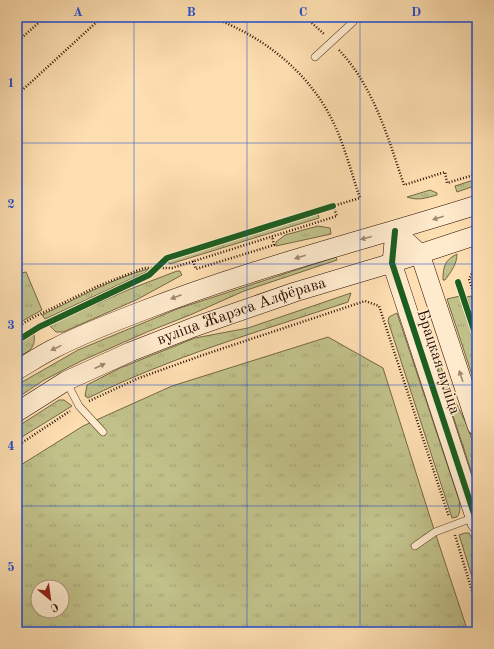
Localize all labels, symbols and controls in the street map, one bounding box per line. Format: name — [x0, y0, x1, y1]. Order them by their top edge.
text: A — [73, 6, 83, 19]
text: B — [186, 6, 196, 19]
text: C — [299, 6, 307, 19]
text: D — [411, 6, 421, 19]
text: 1 — [7, 77, 15, 90]
text: 2 — [7, 198, 15, 211]
one-way arrow — [431, 215, 443, 221]
one-way arrow — [360, 235, 372, 241]
one-way arrow — [294, 254, 306, 260]
street label: вуліца Жарэса Алфёрава — [155, 275, 328, 349]
one-way arrow — [170, 295, 182, 301]
street label: Брацкая вуліца — [413, 308, 463, 417]
text: 3 — [7, 319, 15, 332]
one-way arrow — [51, 345, 62, 351]
one-way arrow — [94, 363, 105, 369]
one-way arrow — [457, 370, 463, 382]
text: 4 — [7, 440, 15, 453]
text: 5 — [7, 561, 15, 574]
north arrow — [30, 579, 70, 619]
text: С — [48, 600, 60, 613]

